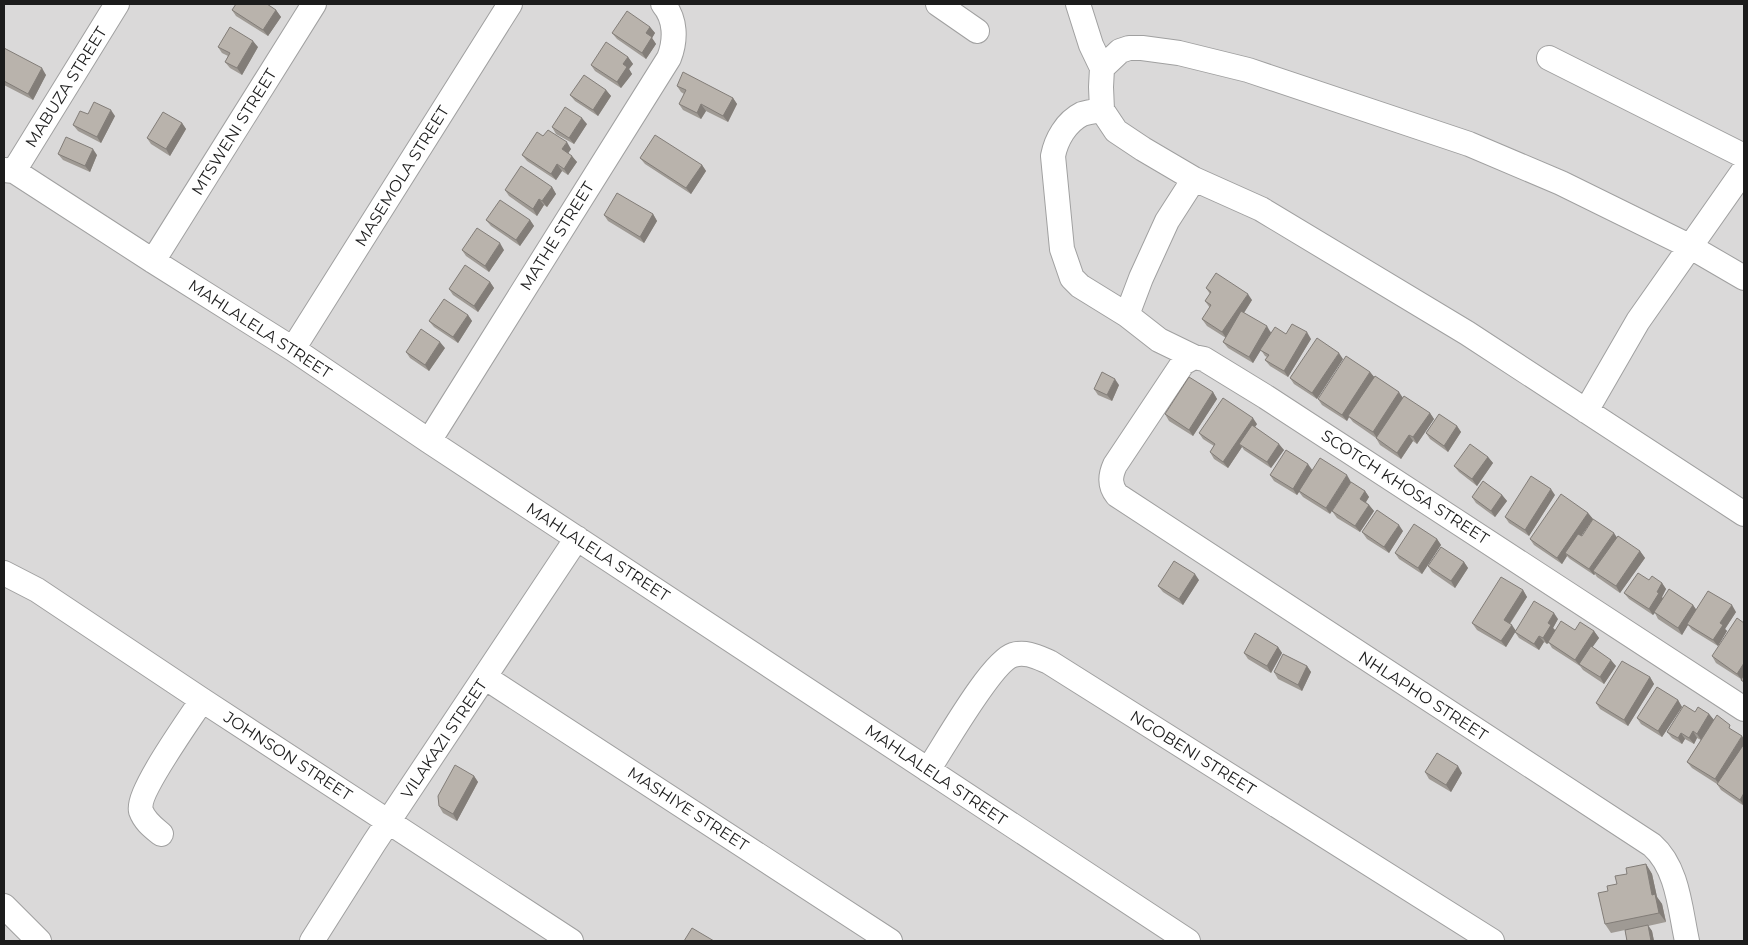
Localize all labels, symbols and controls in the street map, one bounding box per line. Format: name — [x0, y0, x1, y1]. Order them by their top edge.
street label: MABUZA STREET — [21, 23, 111, 151]
street label: MTSWENI STREET — [187, 65, 281, 199]
street label: MASEMOLA STREET — [351, 102, 453, 250]
street label: MATHE STREET — [516, 178, 598, 294]
street label: MAHLALELA STREET — [185, 276, 336, 383]
street label: SCOTCH KHOSA STREET — [1318, 426, 1493, 549]
street label: MAHLALELA STREET — [523, 499, 674, 606]
street label: NHLAPHO STREET — [1355, 647, 1492, 745]
street label: VILAKAZI STREET — [397, 675, 491, 802]
street label: JOHNSON STREET — [220, 707, 356, 805]
street label: NGOBENI STREET — [1127, 707, 1260, 800]
street label: MAHLALELA STREET — [862, 720, 1011, 830]
street label: MASHIYE STREET — [624, 763, 753, 856]

